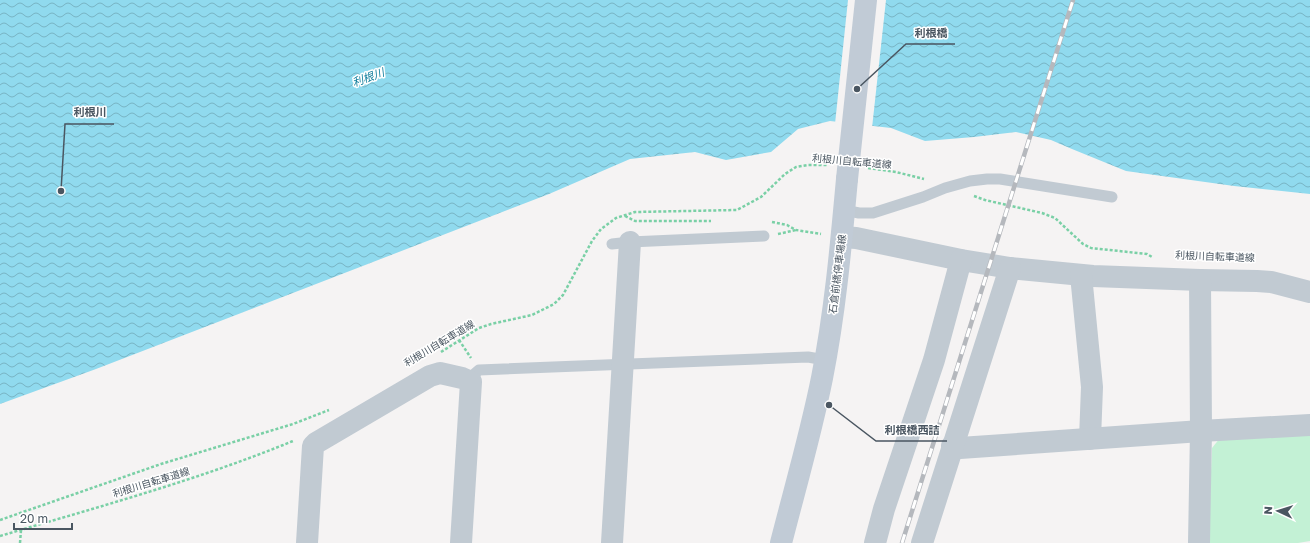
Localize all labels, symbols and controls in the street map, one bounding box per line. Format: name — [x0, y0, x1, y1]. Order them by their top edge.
callout: 利根橋 — [906, 21, 955, 44]
text: 利根橋 — [915, 26, 948, 39]
water label: 利根川 — [350, 65, 387, 89]
callout: 利根川 — [65, 101, 114, 124]
text: 利根川 — [74, 105, 107, 118]
street label: 利根川自転車道線 — [812, 152, 892, 170]
street label: 石倉前橋停車場線 — [826, 234, 848, 314]
street label: 利根川自転車道線 — [1175, 249, 1255, 263]
street label: 利根川自転車道線 — [402, 317, 476, 369]
callout: 利根橋西詰 — [876, 418, 947, 441]
text: 利根橋西詰 — [885, 423, 940, 436]
street label: 利根川自転車道線 — [111, 465, 191, 499]
north arrow — [1258, 491, 1298, 531]
scale bar — [14, 505, 72, 531]
text: N — [1261, 506, 1274, 515]
text: 20 m — [20, 511, 48, 526]

